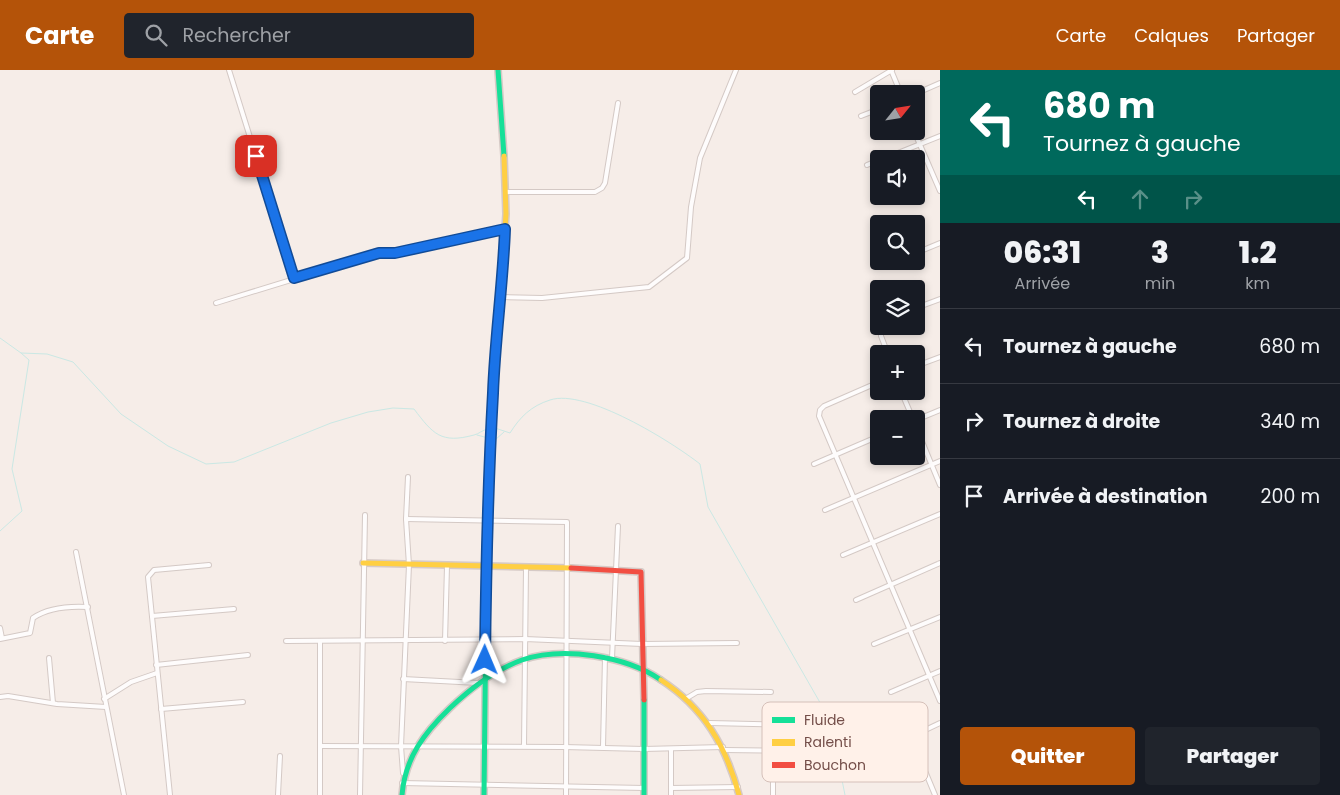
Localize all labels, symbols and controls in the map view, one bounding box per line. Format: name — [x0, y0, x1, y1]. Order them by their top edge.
search box — [124, 13, 474, 58]
text: Carte — [25, 19, 94, 52]
icon: search — [142, 21, 170, 49]
text: Rechercher — [182, 22, 291, 49]
text: Carte — [1056, 23, 1106, 48]
text: Calques — [1134, 23, 1209, 48]
text: Partager — [1237, 23, 1315, 48]
text: 680 m — [1043, 81, 1155, 130]
north arrow — [870, 85, 925, 140]
map controls — [870, 85, 925, 465]
icon: left — [960, 90, 1025, 155]
text: Tournez à gauche — [1043, 128, 1241, 159]
pin — [235, 135, 277, 177]
icon: arrive — [242, 142, 270, 170]
button: sound — [870, 150, 925, 205]
icon: left — [1073, 185, 1101, 213]
icon: ahead — [1126, 185, 1154, 213]
icon: right — [1179, 185, 1207, 213]
button: search — [870, 215, 925, 270]
text: 06:31 — [1003, 231, 1081, 274]
text: 3 — [1151, 231, 1169, 274]
text: 1.2 — [1239, 231, 1277, 274]
text: Arrivée — [1015, 272, 1070, 295]
text: min — [1145, 272, 1175, 295]
text: km — [1245, 272, 1270, 295]
button: layers — [870, 280, 925, 335]
icon: left — [960, 332, 988, 360]
text: Tournez à gauche — [1003, 333, 1177, 360]
text: 680 m — [1259, 333, 1320, 360]
button: + — [870, 345, 925, 400]
icon: right — [960, 407, 988, 435]
text: Tournez à droite — [1003, 408, 1160, 435]
text: 340 m — [1260, 408, 1320, 435]
button: − — [870, 410, 925, 465]
icon: arrive — [960, 482, 988, 510]
text: Arrivée à destination — [1003, 483, 1208, 510]
text: 200 m — [1261, 483, 1320, 510]
position arrow — [458, 633, 510, 685]
legend — [762, 702, 928, 782]
text: Fluide — [804, 710, 845, 730]
button: Quitter — [960, 727, 1135, 785]
button: Partager — [1145, 727, 1320, 785]
text: Ralenti — [804, 732, 852, 752]
text: Bouchon — [804, 755, 866, 775]

